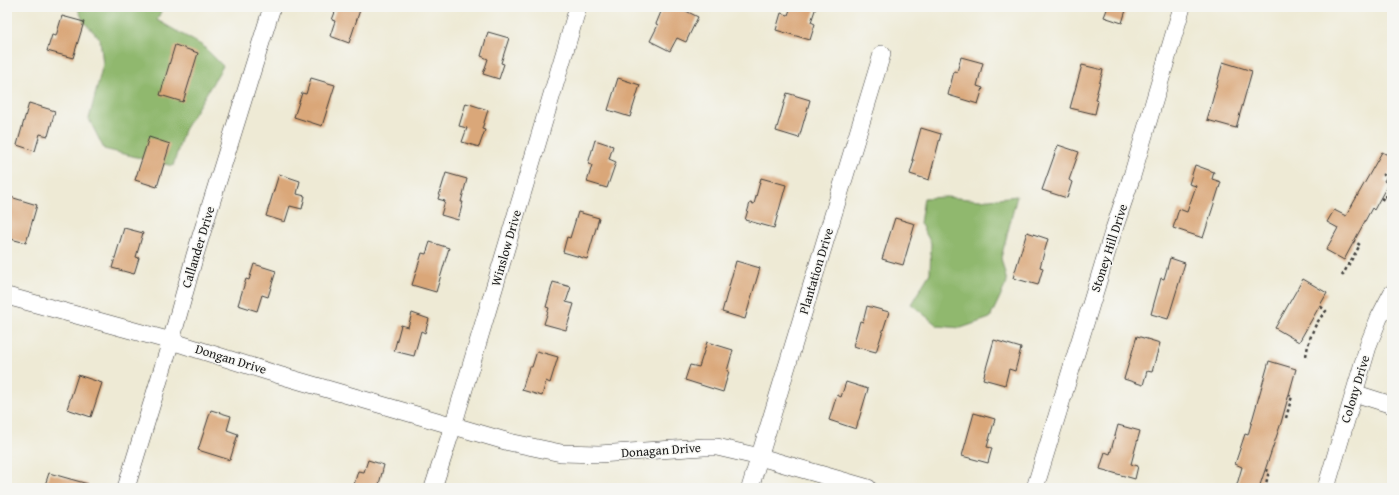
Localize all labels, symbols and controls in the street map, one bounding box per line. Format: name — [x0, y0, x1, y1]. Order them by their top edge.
street label: Stoney Hill Drive — [1086, 201, 1132, 295]
street label: Callander Drive — [177, 204, 219, 290]
street label: Winslow Drive — [486, 208, 526, 288]
street label: Plantation Drive — [794, 226, 838, 316]
street label: Dongan Drive — [193, 339, 269, 379]
street label: Colony Drive — [1336, 353, 1374, 425]
street label: Donagan Drive — [620, 438, 702, 462]

